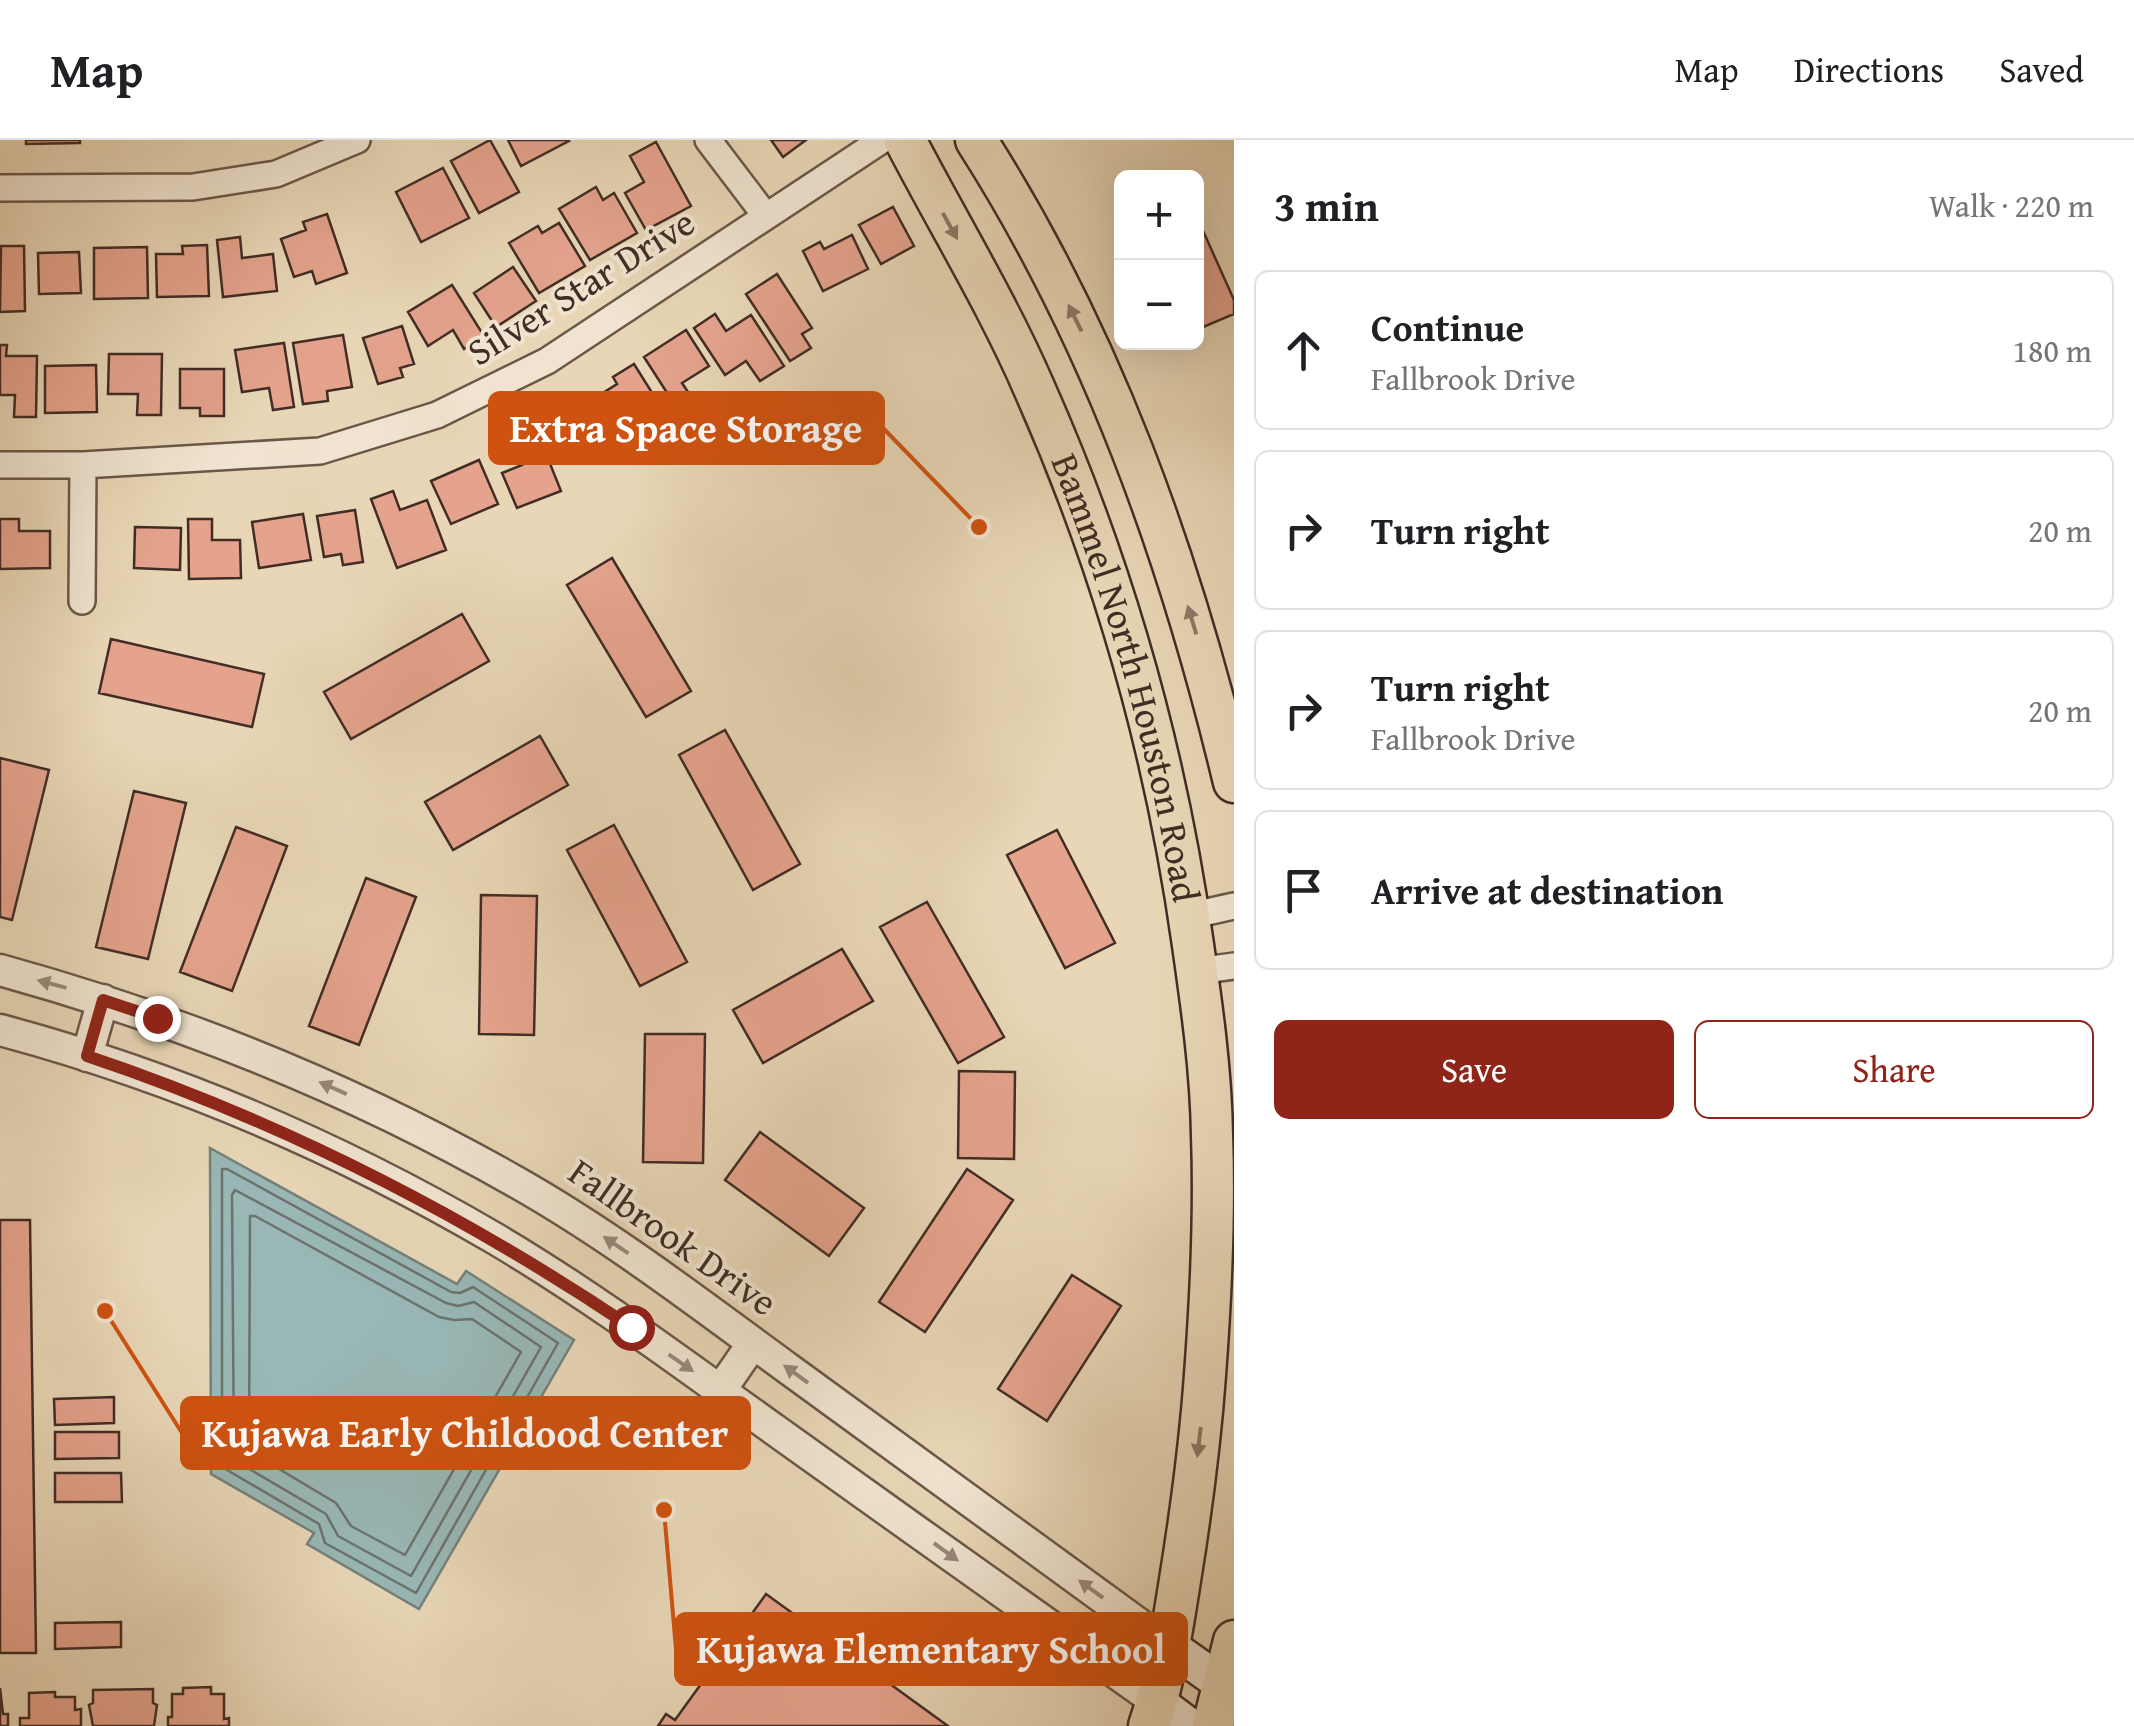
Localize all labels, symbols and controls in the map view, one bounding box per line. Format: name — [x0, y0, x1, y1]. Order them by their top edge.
text: Map — [50, 34, 143, 105]
text: Map — [1675, 44, 1739, 95]
text: Directions — [1794, 44, 1944, 95]
text: Saved — [1999, 44, 2084, 95]
map controls — [1114, 170, 1204, 350]
button: + — [1114, 170, 1204, 260]
text: 3 min — [1274, 175, 1379, 236]
text: Walk · 220 m — [1929, 182, 2094, 229]
street label: Silver Star Drive — [456, 194, 705, 379]
one-way arrow — [942, 212, 959, 241]
button: − — [1114, 260, 1204, 350]
text: Continue — [1371, 299, 1524, 355]
one-way arrow — [1066, 303, 1083, 332]
icon: ahead — [1276, 323, 1331, 378]
text: 180 m — [2013, 327, 2092, 374]
text: Fallbrook Drive — [1371, 355, 1575, 402]
callout: Extra Space Storage — [490, 393, 883, 463]
text: Extra Space Storage — [510, 398, 862, 457]
street label: Bammel North Houston Road — [1038, 445, 1215, 907]
text: Turn right — [1371, 502, 1550, 558]
icon: right — [1276, 503, 1331, 558]
text: 20 m — [2028, 507, 2092, 554]
one-way arrow — [1184, 604, 1199, 635]
text: Turn right — [1371, 659, 1550, 715]
icon: right — [1276, 683, 1331, 738]
text: 20 m — [2028, 687, 2092, 734]
text: Fallbrook Drive — [1371, 715, 1575, 762]
text: Arrive at destination — [1371, 862, 1724, 918]
icon: arrive — [1276, 863, 1331, 918]
one-way arrow — [36, 976, 67, 992]
route end — [135, 996, 181, 1042]
button: Save — [1274, 1020, 1674, 1119]
button: Share — [1694, 1020, 2094, 1119]
one-way arrow — [318, 1079, 347, 1096]
street label: Fallbrook Drive — [558, 1144, 789, 1329]
one-way arrow — [603, 1237, 630, 1255]
route start — [609, 1305, 655, 1351]
one-way arrow — [668, 1353, 695, 1372]
one-way arrow — [782, 1365, 809, 1384]
callout: Kujawa Early Childood Center — [182, 1398, 749, 1468]
text: Kujawa Early Childood Center — [202, 1403, 729, 1462]
one-way arrow — [1191, 1427, 1207, 1459]
one-way arrow — [933, 1542, 959, 1561]
one-way arrow — [1078, 1580, 1104, 1599]
callout: Kujawa Elementary School — [676, 1614, 1186, 1684]
text: Kujawa Elementary School — [696, 1619, 1166, 1678]

